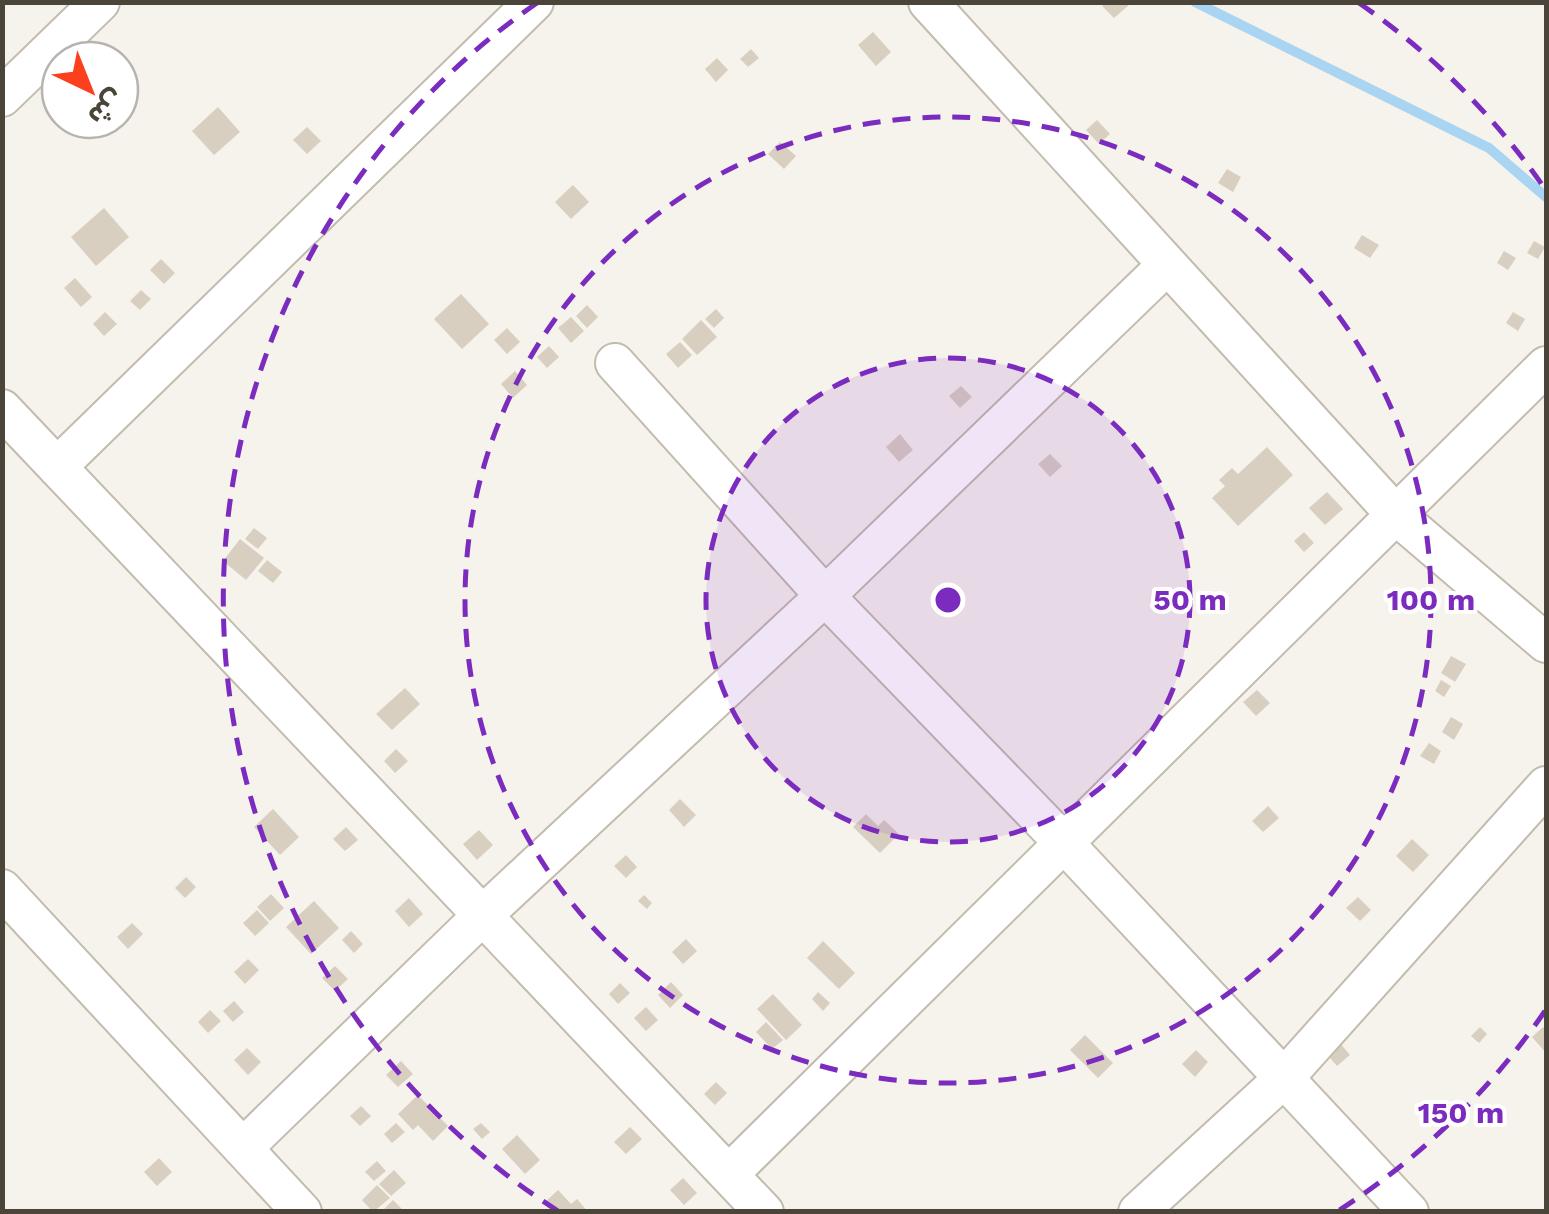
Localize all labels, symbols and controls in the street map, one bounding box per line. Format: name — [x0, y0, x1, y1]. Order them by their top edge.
north arrow — [40, 40, 140, 140]
text: ش — [81, 83, 132, 133]
centre of rings — [930, 582, 966, 618]
text: 50 m — [1153, 582, 1227, 617]
text: 100 m — [1387, 582, 1475, 617]
text: 150 m — [1418, 1095, 1504, 1130]

